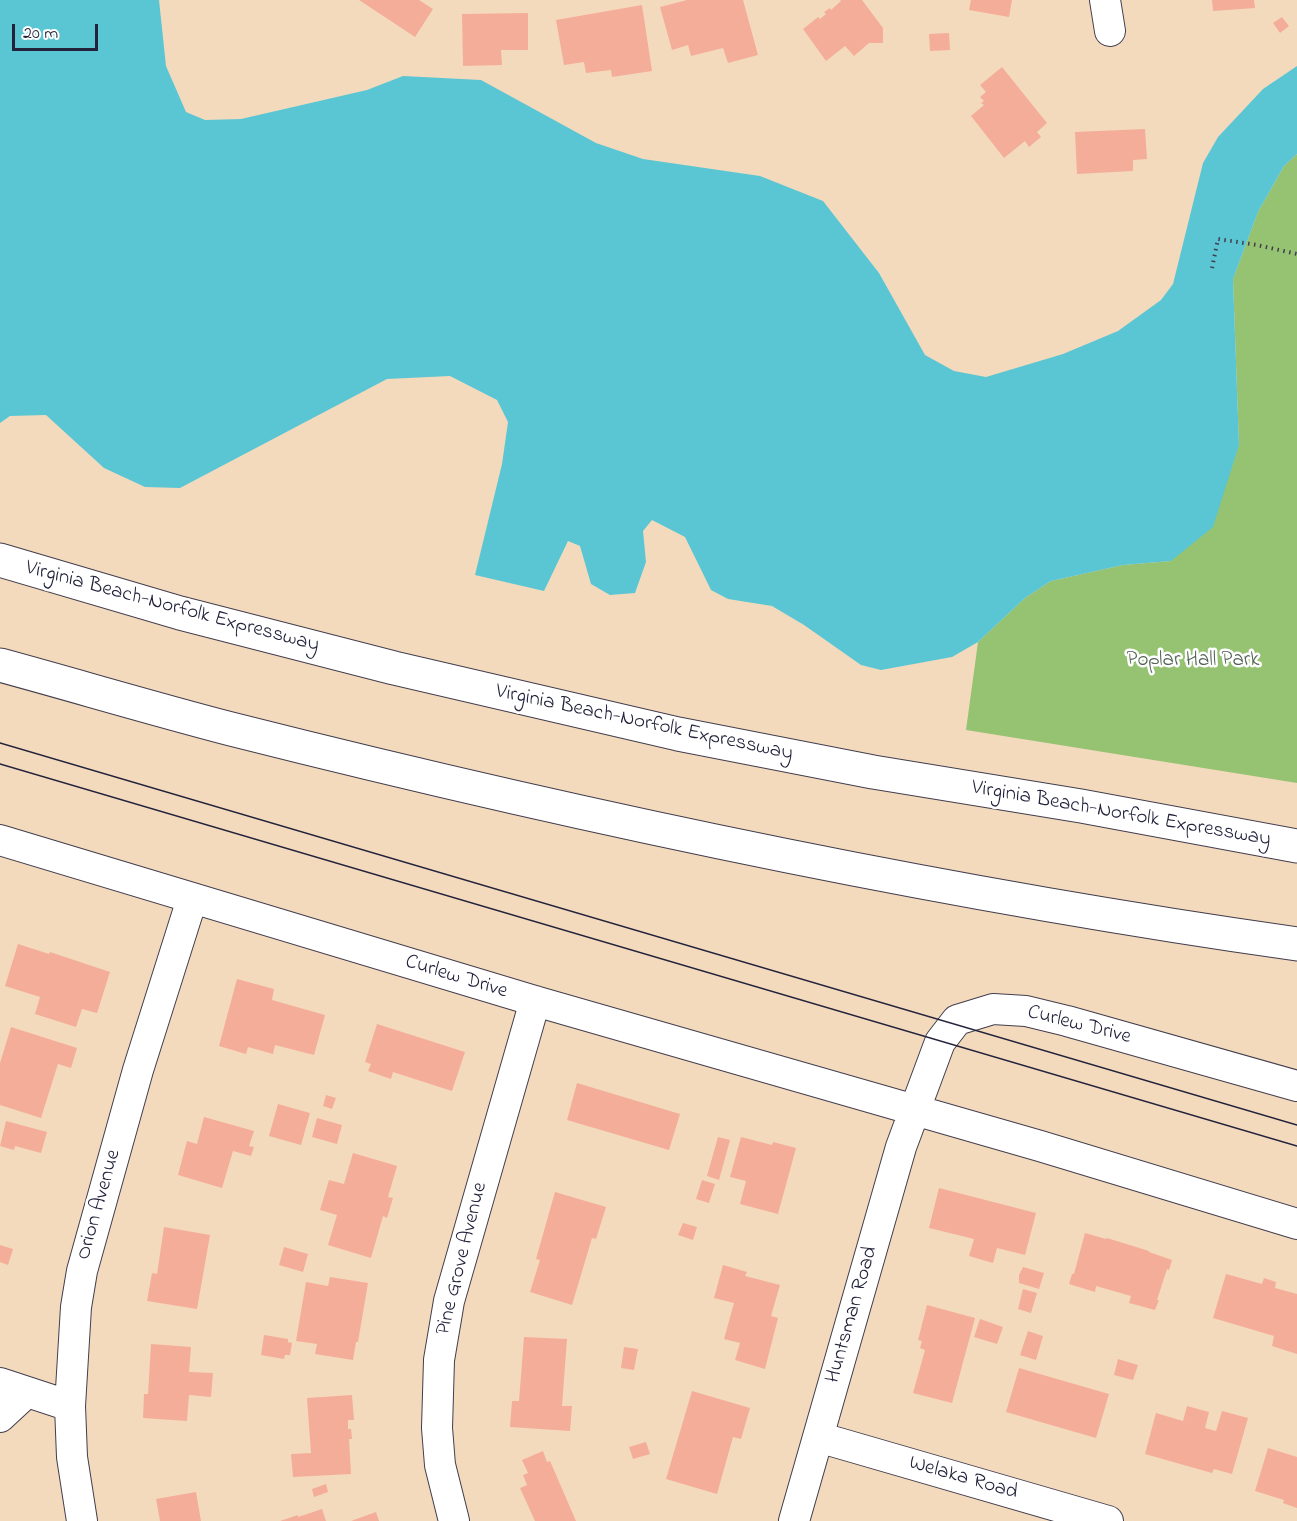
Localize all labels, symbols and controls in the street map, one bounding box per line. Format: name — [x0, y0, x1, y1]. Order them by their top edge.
scale bar — [15, 12, 100, 50]
text: 20 m — [23, 21, 58, 47]
street label: Virginia Beach-Norfolk Expressway — [22, 557, 322, 659]
park label: Poplar Hall Park — [1126, 649, 1260, 675]
street label: Virginia Beach-Norfolk Expressway — [493, 680, 795, 768]
street label: Virginia Beach-Norfolk Expressway — [970, 776, 1272, 854]
street label: Curlew Drive — [402, 950, 510, 1006]
street label: Curlew Drive — [1025, 1001, 1133, 1051]
street label: Orion Avenue — [72, 1147, 128, 1263]
street label: Pine Grove Avenue — [432, 1180, 494, 1338]
street label: Huntsman Road — [821, 1244, 885, 1386]
street label: Welaka Road — [906, 1451, 1020, 1507]

